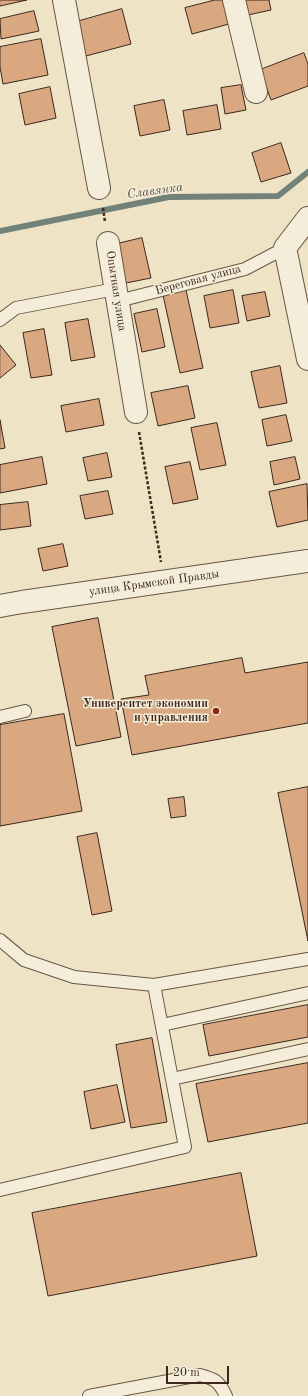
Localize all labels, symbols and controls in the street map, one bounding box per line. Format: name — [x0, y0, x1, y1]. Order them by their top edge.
water label: Славянка — [126, 179, 184, 203]
street label: Опытная улица — [103, 250, 129, 332]
street label: Береговая улица — [153, 262, 243, 298]
street label: улица Крымской Правды — [88, 567, 220, 599]
place label: Университет экономии и управления — [83, 697, 208, 725]
marker: Университет экономии и управления — [211, 706, 221, 716]
scale bar — [168, 1358, 231, 1384]
text: 20 m — [173, 1367, 200, 1379]

